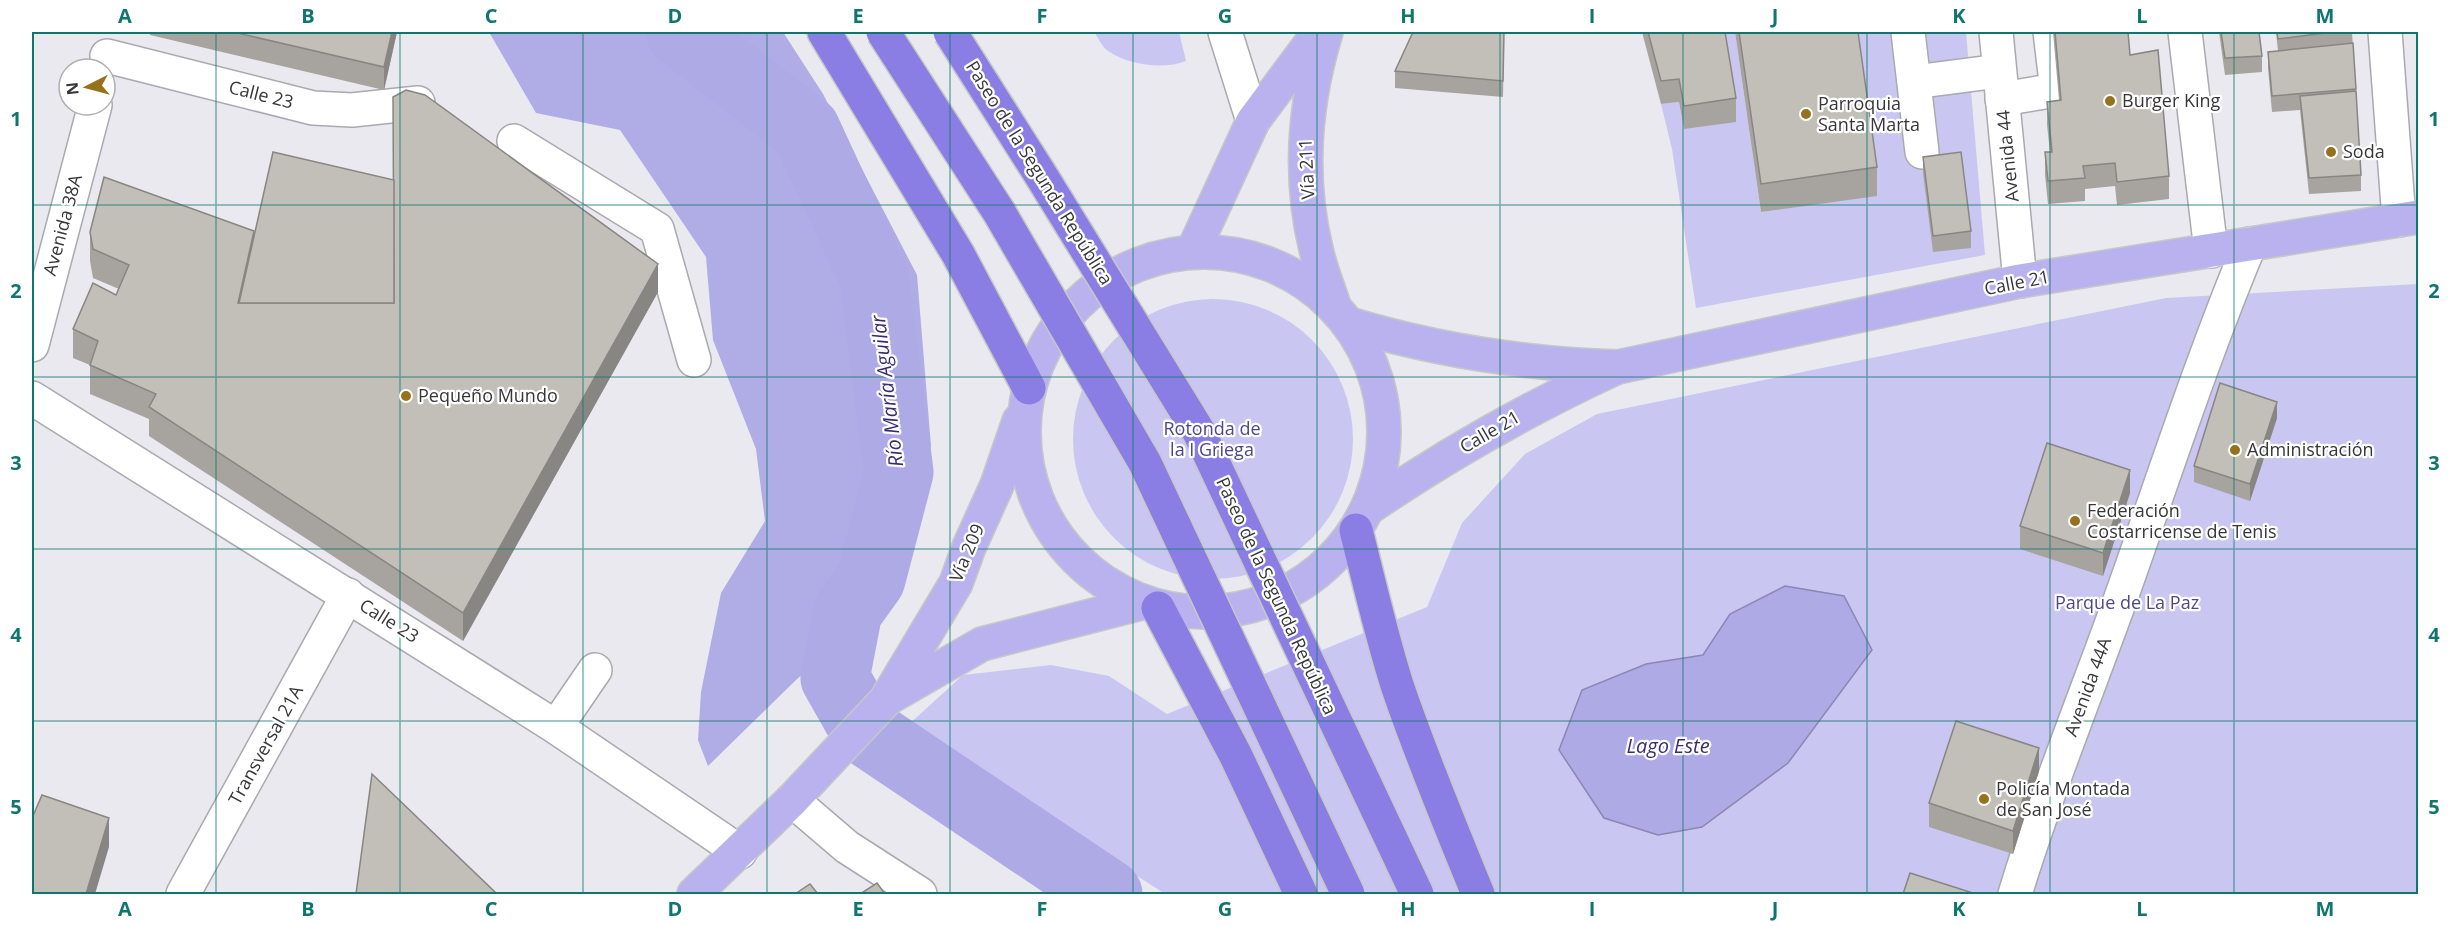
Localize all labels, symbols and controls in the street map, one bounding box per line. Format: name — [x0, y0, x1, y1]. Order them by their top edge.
text: A — [118, 2, 132, 29]
text: B — [301, 2, 315, 29]
text: C — [485, 2, 498, 29]
text: D — [668, 2, 682, 29]
text: E — [852, 2, 864, 29]
text: F — [1037, 2, 1047, 29]
text: G — [1218, 2, 1232, 29]
text: H — [1400, 2, 1416, 29]
text: I — [1589, 2, 1595, 29]
text: J — [1770, 2, 1778, 29]
text: K — [1952, 2, 1966, 29]
text: L — [2136, 2, 2148, 29]
text: M — [2316, 2, 2334, 29]
street label: Paseo de la Segunda República — [961, 56, 1119, 289]
north arrow — [57, 57, 117, 117]
street label: Calle 23 — [226, 74, 296, 114]
text: N — [60, 81, 84, 96]
place label: Burger King — [2122, 88, 2221, 112]
place label: Parroquia Santa Marta — [1818, 91, 1920, 136]
marker: Burger King — [2103, 94, 2117, 108]
text: 1 — [10, 105, 22, 132]
text: 1 — [2428, 105, 2440, 132]
marker: Parroquia Santa Marta — [1799, 107, 1813, 121]
street label: Avenida 44 — [1990, 109, 2024, 203]
street label: Vía 211 — [1292, 138, 1320, 200]
place label: Soda — [2343, 139, 2385, 163]
marker: Soda — [2324, 145, 2338, 159]
street label: Avenida 38A — [37, 171, 87, 278]
street label: Calle 21 — [1982, 264, 2051, 300]
text: 2 — [10, 277, 22, 304]
text: 2 — [2428, 277, 2440, 304]
water label: Río María Aguilar — [864, 312, 909, 469]
place label: Pequeño Mundo — [418, 383, 558, 407]
marker: Pequeño Mundo — [399, 389, 413, 403]
street label: Calle 21 — [1455, 404, 1524, 458]
park label: Rotonda de la I Griega — [1163, 416, 1261, 461]
place label: Administración — [2247, 437, 2374, 461]
marker: Administración — [2228, 443, 2242, 457]
text: 3 — [10, 449, 22, 476]
text: 3 — [2428, 449, 2440, 476]
street label: Paseo de la Segunda República — [1211, 473, 1343, 718]
place label: Federación Costarricense de Tenis — [2087, 498, 2277, 543]
marker: Federación Costarricense de Tenis — [2068, 514, 2082, 528]
street label: Vía 209 — [943, 520, 989, 585]
park label: Parque de La Paz — [2055, 590, 2199, 614]
street label: Calle 23 — [355, 593, 424, 648]
text: 4 — [10, 621, 22, 648]
text: 4 — [2428, 621, 2440, 648]
street label: Avenida 44A — [2058, 633, 2116, 740]
street label: Transversal 21A — [222, 680, 308, 809]
water label: Lago Este — [1626, 732, 1710, 759]
place label: Policía Montada de San José — [1996, 776, 2130, 821]
marker: Policía Montada de San José — [1977, 792, 1991, 806]
text: 5 — [10, 793, 22, 820]
text: 5 — [2428, 793, 2440, 820]
text: A — [118, 895, 132, 922]
text: B — [301, 895, 315, 922]
text: C — [485, 895, 498, 922]
text: D — [668, 895, 682, 922]
text: E — [852, 895, 864, 922]
text: F — [1037, 895, 1047, 922]
text: G — [1218, 895, 1232, 922]
text: H — [1400, 895, 1416, 922]
text: I — [1589, 895, 1595, 922]
text: J — [1770, 895, 1778, 922]
text: K — [1952, 895, 1966, 922]
text: L — [2136, 895, 2148, 922]
text: M — [2316, 895, 2334, 922]

